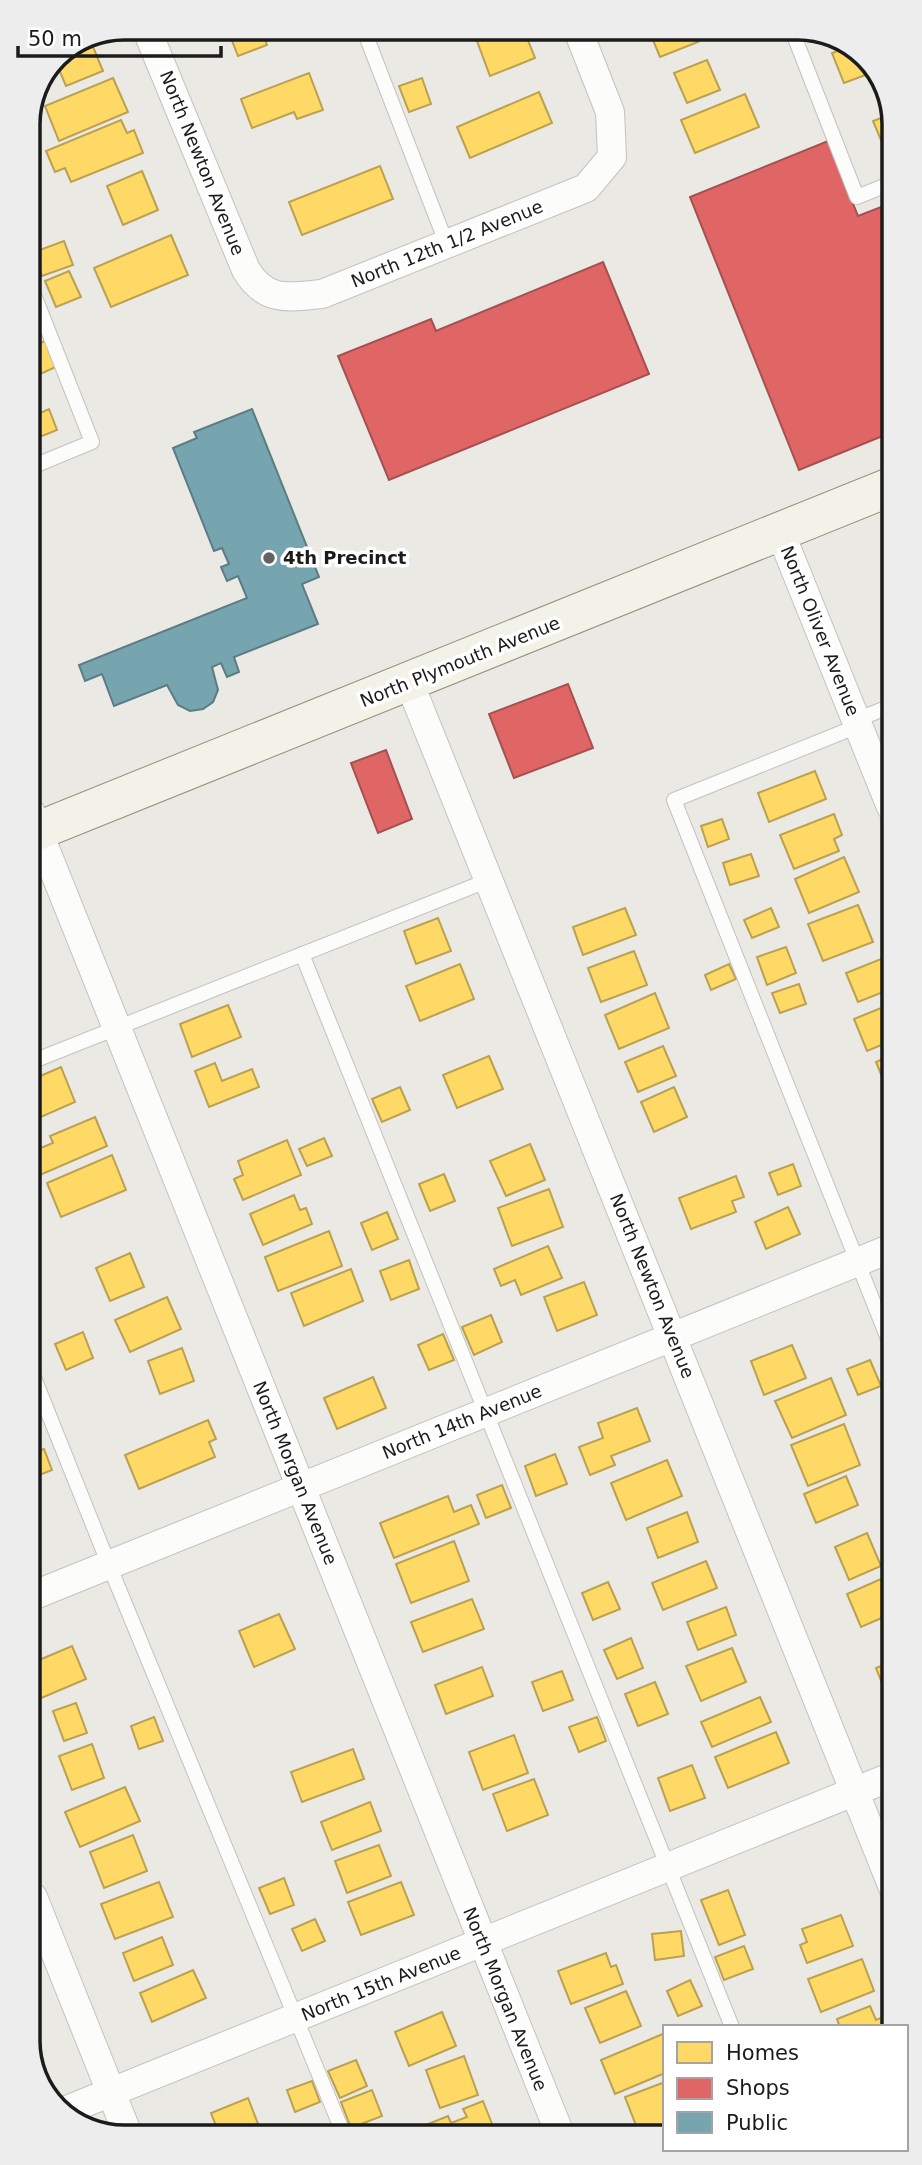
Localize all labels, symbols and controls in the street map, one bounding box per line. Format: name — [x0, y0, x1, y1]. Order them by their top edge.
scale bar — [18, 14, 220, 58]
text: 50 m — [28, 27, 82, 51]
street label: North Newton Avenue — [156, 67, 249, 258]
street label: North 12th 1/2 Avenue — [348, 195, 546, 292]
street label: North Oliver Avenue — [777, 543, 864, 719]
place label: 4th Precinct — [283, 547, 407, 568]
marker: 4th Precinct — [261, 550, 277, 566]
street label: North Plymouth Avenue — [357, 612, 563, 711]
street label: North Newton Avenue — [606, 1190, 699, 1381]
street label: North Morgan Avenue — [249, 1378, 342, 1568]
street label: North 14th Avenue — [379, 1380, 545, 1463]
street label: North Morgan Avenue — [459, 1904, 552, 2094]
street label: North 15th Avenue — [298, 1942, 464, 2025]
legend — [663, 2025, 908, 2151]
text: Homes — [726, 2041, 799, 2065]
text: Shops — [726, 2076, 790, 2100]
text: Public — [726, 2111, 788, 2135]

